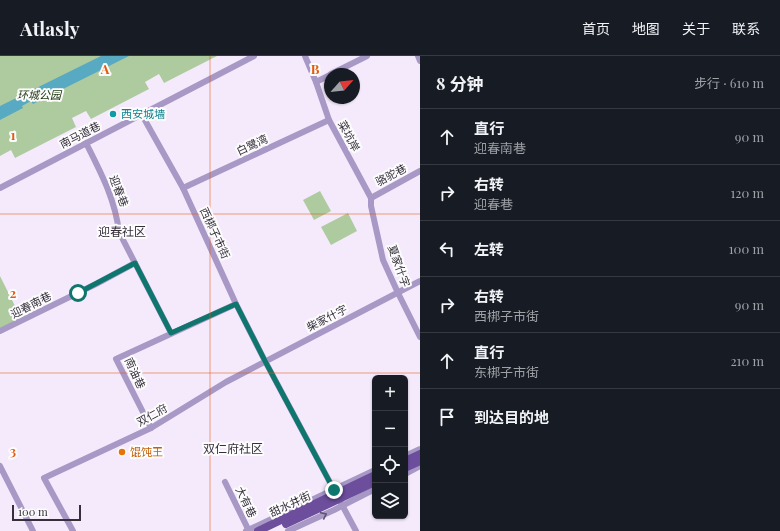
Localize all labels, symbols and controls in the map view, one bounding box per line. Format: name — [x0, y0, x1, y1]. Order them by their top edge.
text: Atlasly — [20, 15, 80, 41]
text: 首页 — [582, 19, 610, 38]
text: 地图 — [632, 19, 660, 38]
text: 关于 — [682, 19, 710, 38]
text: 联系 — [732, 19, 760, 38]
text: A — [100, 60, 110, 77]
text: B — [311, 60, 320, 77]
north arrow — [324, 68, 360, 104]
text: 8 分钟 — [436, 72, 484, 94]
text: 步行 · 610 m — [694, 74, 764, 91]
park label: 环城公园 — [17, 87, 63, 102]
place label: 西安城墙 — [121, 106, 165, 121]
marker: 西安城墙 — [108, 109, 118, 119]
street label: 南马道巷 — [57, 118, 103, 151]
street label: 菜坑岸 — [335, 118, 364, 154]
text: 直行 — [474, 118, 504, 138]
text: 1 — [11, 126, 16, 143]
icon: ahead — [436, 126, 458, 148]
text: 90 m — [735, 128, 764, 145]
street label: 白鹭湾 — [234, 131, 270, 158]
text: 迎春南巷 — [474, 139, 526, 156]
street label: 骆驼巷 — [373, 160, 409, 189]
street label: 迎春巷 — [107, 173, 132, 209]
text: 右转 — [474, 174, 504, 194]
icon: right — [436, 182, 458, 204]
text: 120 m — [730, 184, 764, 201]
text: 迎春巷 — [474, 195, 513, 212]
street label: 西梆子市街 — [197, 205, 234, 261]
district label: 迎春社区 — [98, 223, 146, 239]
icon: left — [436, 238, 458, 260]
text: 左转 — [474, 239, 504, 259]
text: 100 m — [729, 240, 764, 257]
street label: 夏家什字 — [385, 243, 414, 289]
text: 2 — [10, 284, 17, 301]
route start — [69, 284, 87, 302]
text: 右转 — [474, 286, 504, 306]
street label: 迎春南巷 — [8, 288, 54, 321]
icon: right — [436, 294, 458, 316]
text: 90 m — [735, 296, 764, 313]
street label: 柴家什字 — [304, 301, 350, 334]
text: 西梆子市街 — [474, 307, 539, 324]
text: 直行 — [474, 342, 504, 362]
icon: ahead — [436, 350, 458, 372]
text: 210 m — [730, 352, 764, 369]
street label: 南油巷 — [122, 355, 149, 391]
text: 东梆子市街 — [474, 363, 539, 380]
map controls — [372, 375, 408, 519]
button: + — [372, 375, 408, 411]
street label: 双仁府 — [134, 400, 170, 429]
icon: arrive — [436, 406, 458, 428]
text: 到达目的地 — [474, 407, 549, 427]
button: − — [372, 411, 408, 447]
district label: 双仁府社区 — [203, 440, 263, 456]
text: 3 — [10, 442, 16, 459]
place label: 馄饨王 — [130, 444, 163, 459]
marker: 馄饨王 — [117, 447, 127, 457]
button: locate — [372, 447, 408, 483]
route end — [325, 481, 343, 499]
button: layers — [372, 483, 408, 519]
street label: 大有巷 — [232, 484, 260, 520]
street label: 甜水井街 — [267, 487, 313, 520]
scale bar — [12, 503, 81, 522]
text: 100 m — [18, 504, 48, 519]
one-way arrow — [319, 512, 327, 520]

